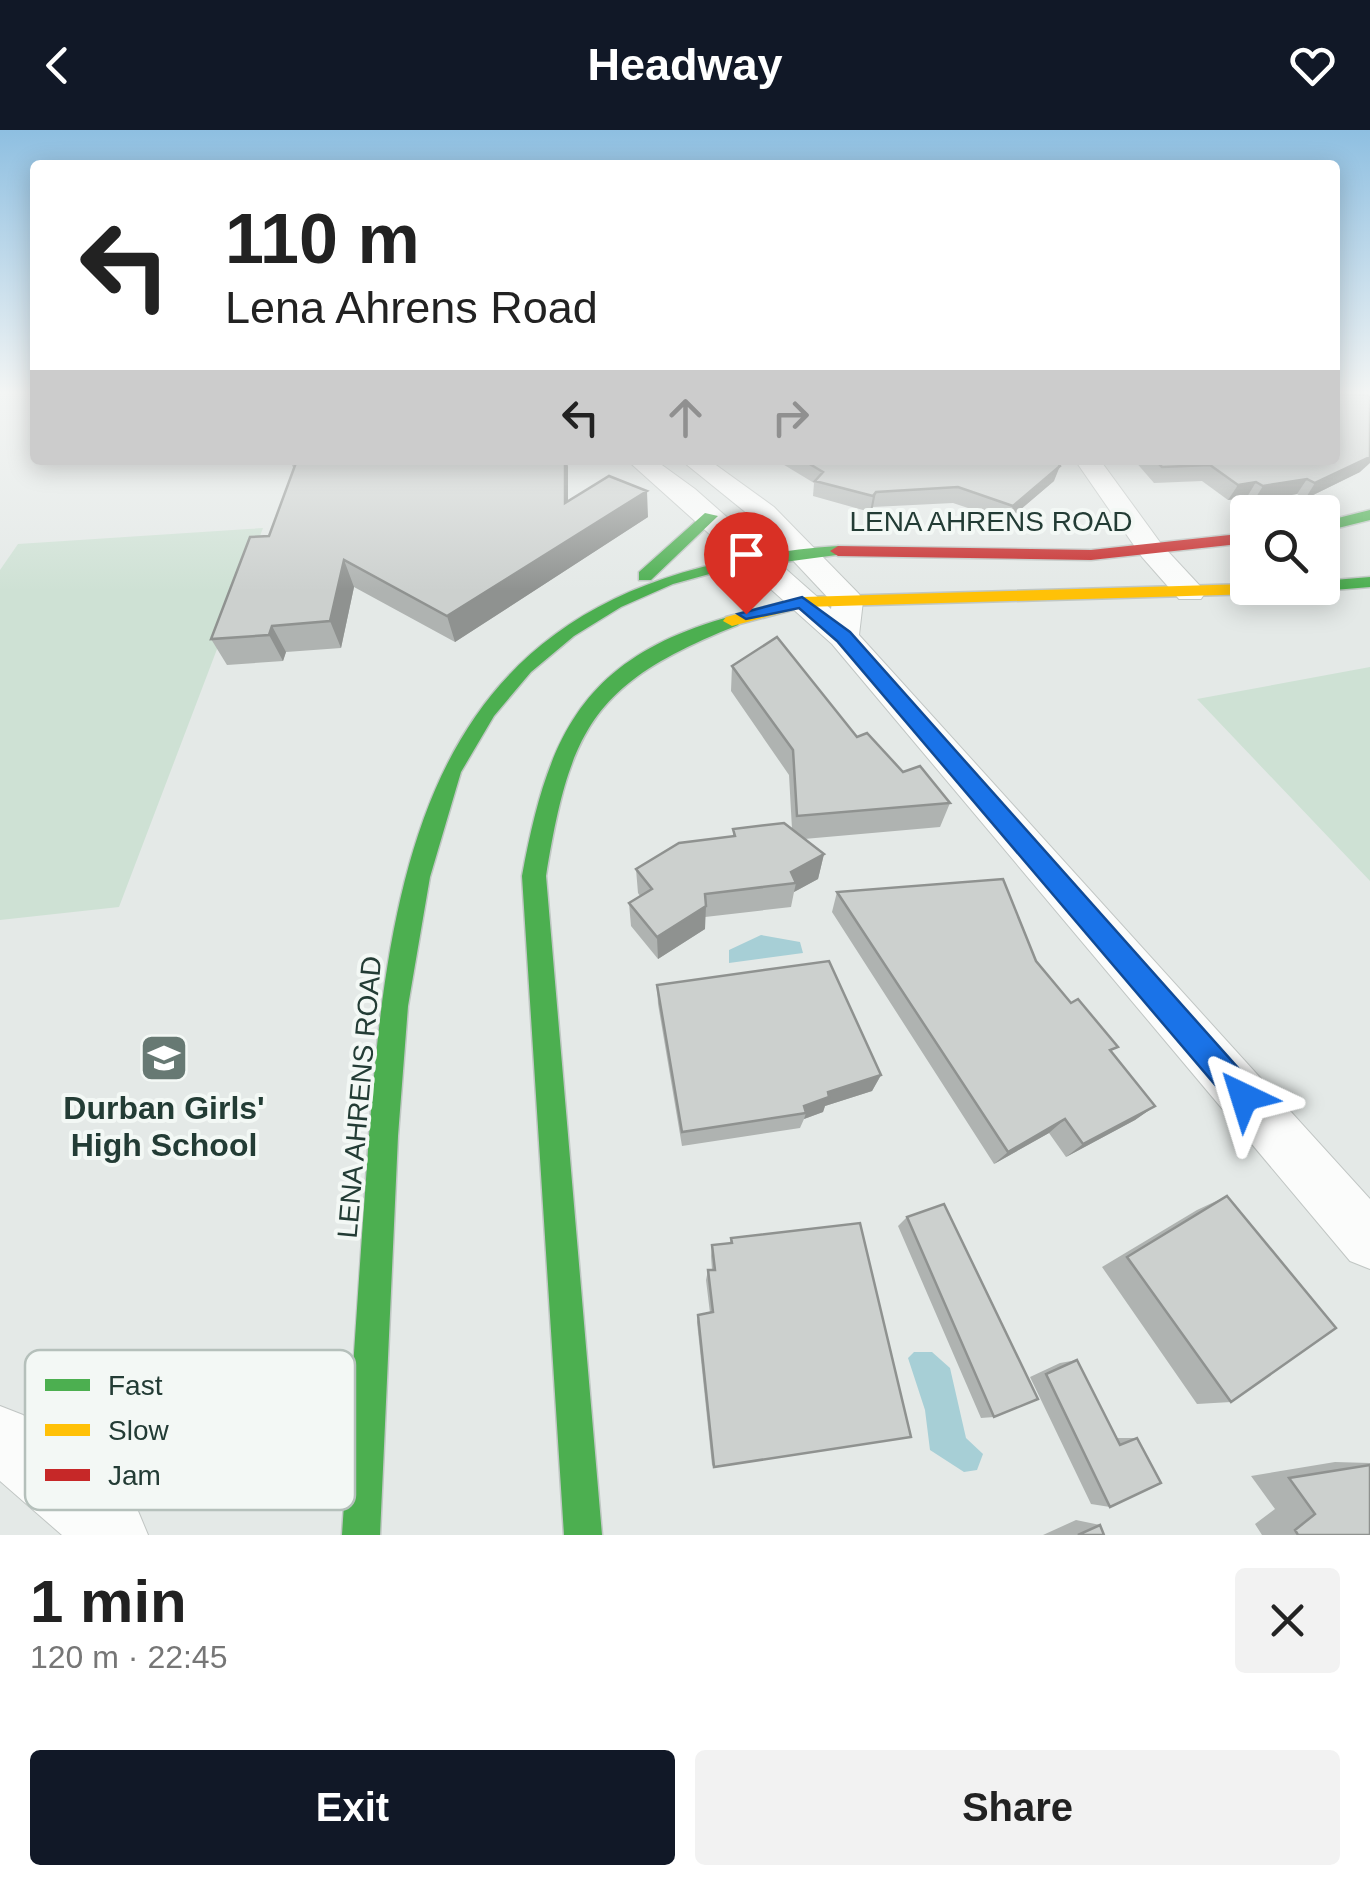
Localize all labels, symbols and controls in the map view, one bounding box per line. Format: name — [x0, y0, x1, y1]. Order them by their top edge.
icon: back — [30, 38, 85, 93]
icon: heart — [1285, 38, 1340, 93]
text: Headway — [587, 39, 783, 90]
icon: left — [60, 200, 190, 330]
text: 110 m — [225, 200, 420, 278]
text: Lena Ahrens Road — [225, 282, 598, 333]
icon: left — [553, 390, 608, 445]
icon: ahead — [658, 390, 713, 445]
icon: right — [763, 390, 818, 445]
map controls — [1230, 495, 1340, 605]
button: search — [1230, 495, 1340, 605]
street label: LENA AHRENS ROAD — [849, 506, 1133, 537]
pin — [704, 512, 789, 615]
icon: arrive — [719, 527, 774, 582]
street label: LENA AHRENS ROAD — [332, 955, 387, 1239]
school or university icon: Durban Girls' High School — [138, 1032, 190, 1084]
position arrow — [1192, 1045, 1296, 1149]
place label: Durban Girls' High School — [63, 1090, 265, 1163]
legend — [25, 1350, 355, 1510]
text: Fast — [108, 1370, 163, 1401]
text: Slow — [108, 1415, 169, 1446]
text: Jam — [108, 1460, 161, 1491]
text: 1 min — [30, 1568, 187, 1635]
button: close — [1235, 1568, 1340, 1673]
text: 120 m · 22:45 — [30, 1639, 227, 1675]
button: Exit — [30, 1750, 675, 1865]
button: Share — [695, 1750, 1340, 1865]

